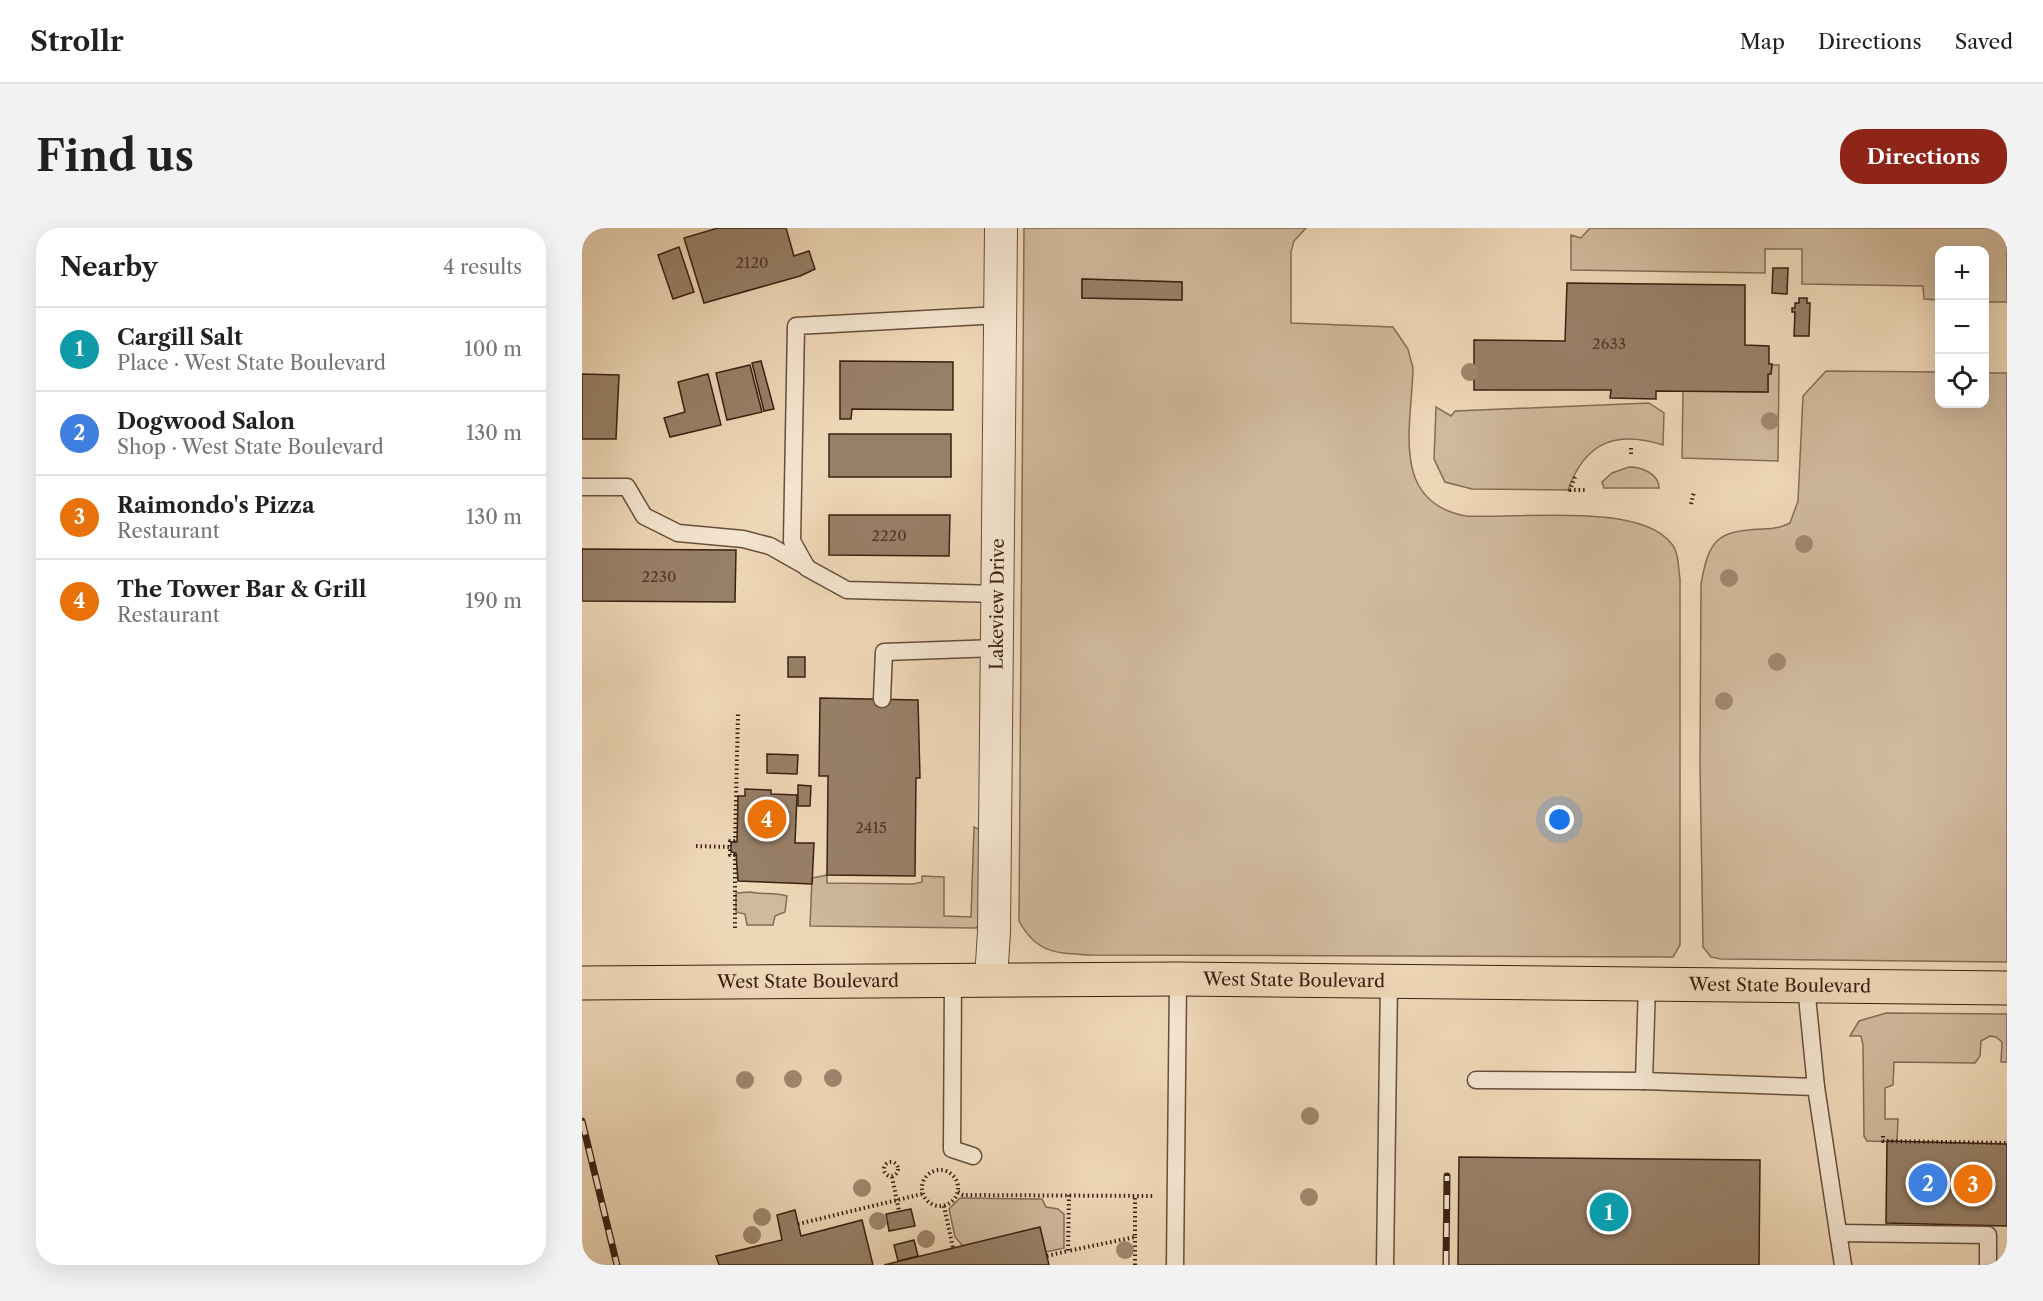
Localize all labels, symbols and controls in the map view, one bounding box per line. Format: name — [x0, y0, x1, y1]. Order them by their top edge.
text: Strollr — [30, 24, 124, 58]
text: Map — [1740, 29, 1785, 54]
text: Directions — [1818, 29, 1922, 54]
text: Saved — [1955, 29, 2013, 54]
button: Directions — [1840, 129, 2007, 184]
text: Find us — [36, 130, 194, 182]
map controls — [1935, 246, 1989, 408]
button: + — [1935, 246, 1989, 300]
text: Nearby — [60, 251, 158, 283]
house number: 2120 — [735, 253, 769, 272]
text: 4 results — [443, 255, 522, 279]
button: − — [1935, 300, 1989, 354]
text: Cargill Salt — [117, 324, 243, 351]
house number: 2633 — [1592, 334, 1626, 353]
text: 1 — [75, 337, 84, 361]
text: 100 m — [464, 337, 522, 361]
text: Place · West State Boulevard — [117, 351, 386, 375]
button: locate — [1935, 354, 1989, 408]
text: Dogwood Salon — [117, 408, 295, 435]
text: 2 — [74, 421, 85, 445]
text: 130 m — [466, 421, 522, 445]
text: Shop · West State Boulevard — [117, 435, 384, 459]
text: Raimondo's Pizza — [117, 492, 315, 519]
text: 3 — [74, 505, 85, 529]
text: 130 m — [466, 505, 522, 529]
text: Restaurant — [117, 519, 220, 543]
house number: 2220 — [871, 526, 907, 545]
street label: Lakeview Drive — [986, 538, 1009, 670]
house number: 2230 — [641, 567, 677, 586]
text: The Tower Bar & Grill — [117, 576, 367, 603]
text: 4 — [74, 589, 85, 613]
text: 190 m — [465, 589, 522, 613]
text: Restaurant — [117, 603, 220, 627]
pin: 4 — [748, 796, 786, 842]
your location — [1545, 805, 1574, 834]
house number: 2415 — [855, 818, 887, 837]
street label: West State Boulevard — [1202, 968, 1385, 992]
street label: West State Boulevard — [716, 970, 899, 993]
street label: West State Boulevard — [1688, 974, 1871, 998]
pin: 2 — [1908, 1160, 1948, 1206]
pin: 3 — [1954, 1162, 1992, 1206]
pin: 1 — [1590, 1190, 1628, 1234]

